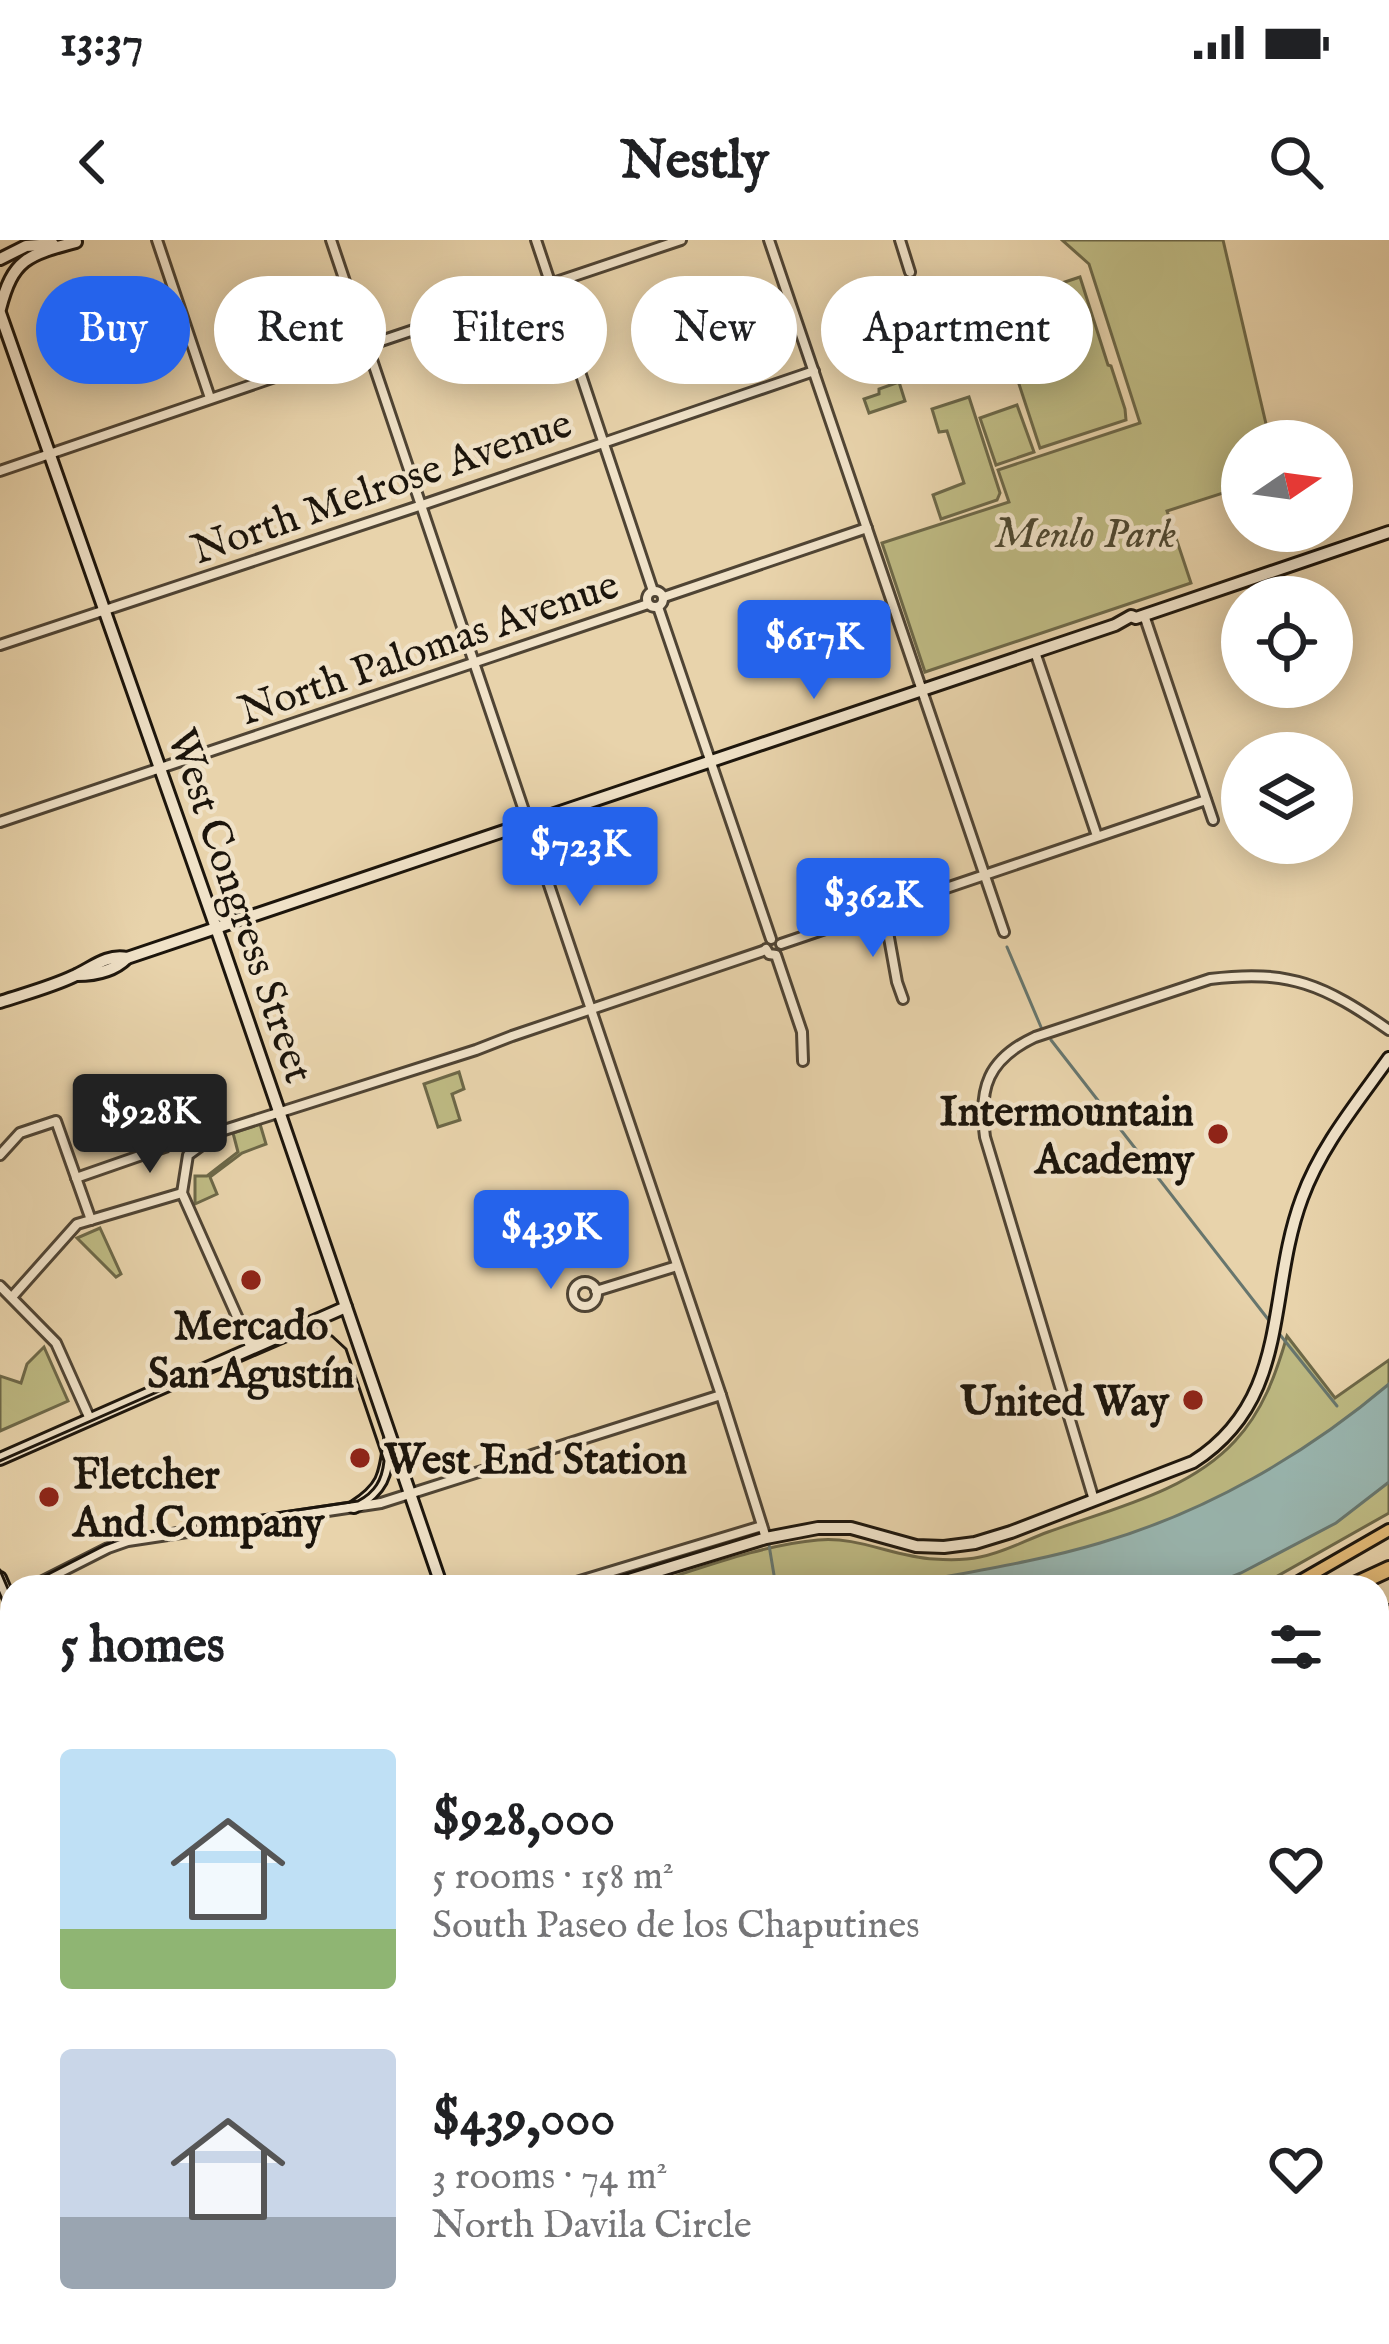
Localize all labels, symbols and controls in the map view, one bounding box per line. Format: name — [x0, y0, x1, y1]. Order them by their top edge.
text: 13:37 — [60, 14, 143, 71]
text: Nestly — [620, 128, 769, 197]
icon: back — [60, 129, 126, 195]
icon: search — [1263, 129, 1329, 195]
chip: Buy — [36, 276, 190, 384]
chip: Rent — [214, 276, 386, 384]
chip: Filters — [410, 276, 607, 384]
chip: New — [631, 276, 797, 384]
chip: Apartment — [821, 276, 1093, 384]
street label: North Melrose Avenue — [185, 398, 579, 578]
north arrow — [1221, 420, 1353, 552]
map controls — [1221, 420, 1353, 864]
park label: Menlo Park — [994, 509, 1176, 562]
street label: North Palomas Avenue — [232, 559, 626, 739]
button: locate — [1221, 576, 1353, 708]
pin: $617K — [730, 600, 898, 702]
text: $617K — [765, 614, 863, 663]
street label: West Congress Street — [153, 722, 324, 1090]
button: layers — [1221, 732, 1353, 864]
pin: $723K — [496, 807, 664, 909]
text: $723K — [530, 821, 630, 870]
pin: $362K — [789, 858, 957, 960]
text: $362K — [823, 872, 923, 921]
pin: $928K — [66, 1074, 234, 1176]
place label: Intermountain Academy — [940, 1087, 1195, 1188]
text: $928K — [100, 1088, 200, 1137]
marker: Intermountain Academy — [1205, 1121, 1231, 1147]
pin: $439K — [467, 1190, 635, 1292]
text: $439K — [501, 1204, 601, 1253]
marker: Mercado San Agustín — [238, 1267, 264, 1293]
place label: Mercado San Agustín — [148, 1301, 354, 1402]
place label: United Way — [960, 1377, 1170, 1430]
marker: United Way — [1180, 1387, 1206, 1413]
place label: West End Station — [384, 1435, 687, 1488]
marker: West End Station — [347, 1445, 373, 1471]
place label: Fletcher And Company — [71, 1450, 325, 1551]
marker: Fletcher And Company — [36, 1484, 62, 1510]
icon: filters — [1263, 1614, 1329, 1680]
text: 5 homes — [60, 1615, 225, 1680]
text: $928,000 — [432, 1788, 615, 1853]
icon: home — [156, 1797, 300, 1941]
icon: heart — [1263, 1836, 1329, 1902]
text: 5 rooms · 158 m² — [432, 1853, 674, 1902]
text: South Paseo de los Chaputines — [432, 1902, 920, 1951]
text: $439,000 — [432, 2088, 615, 2153]
icon: home — [156, 2097, 300, 2241]
icon: heart — [1263, 2136, 1329, 2202]
text: 3 rooms · 74 m² — [432, 2153, 668, 2202]
text: North Davila Circle — [432, 2202, 752, 2251]

